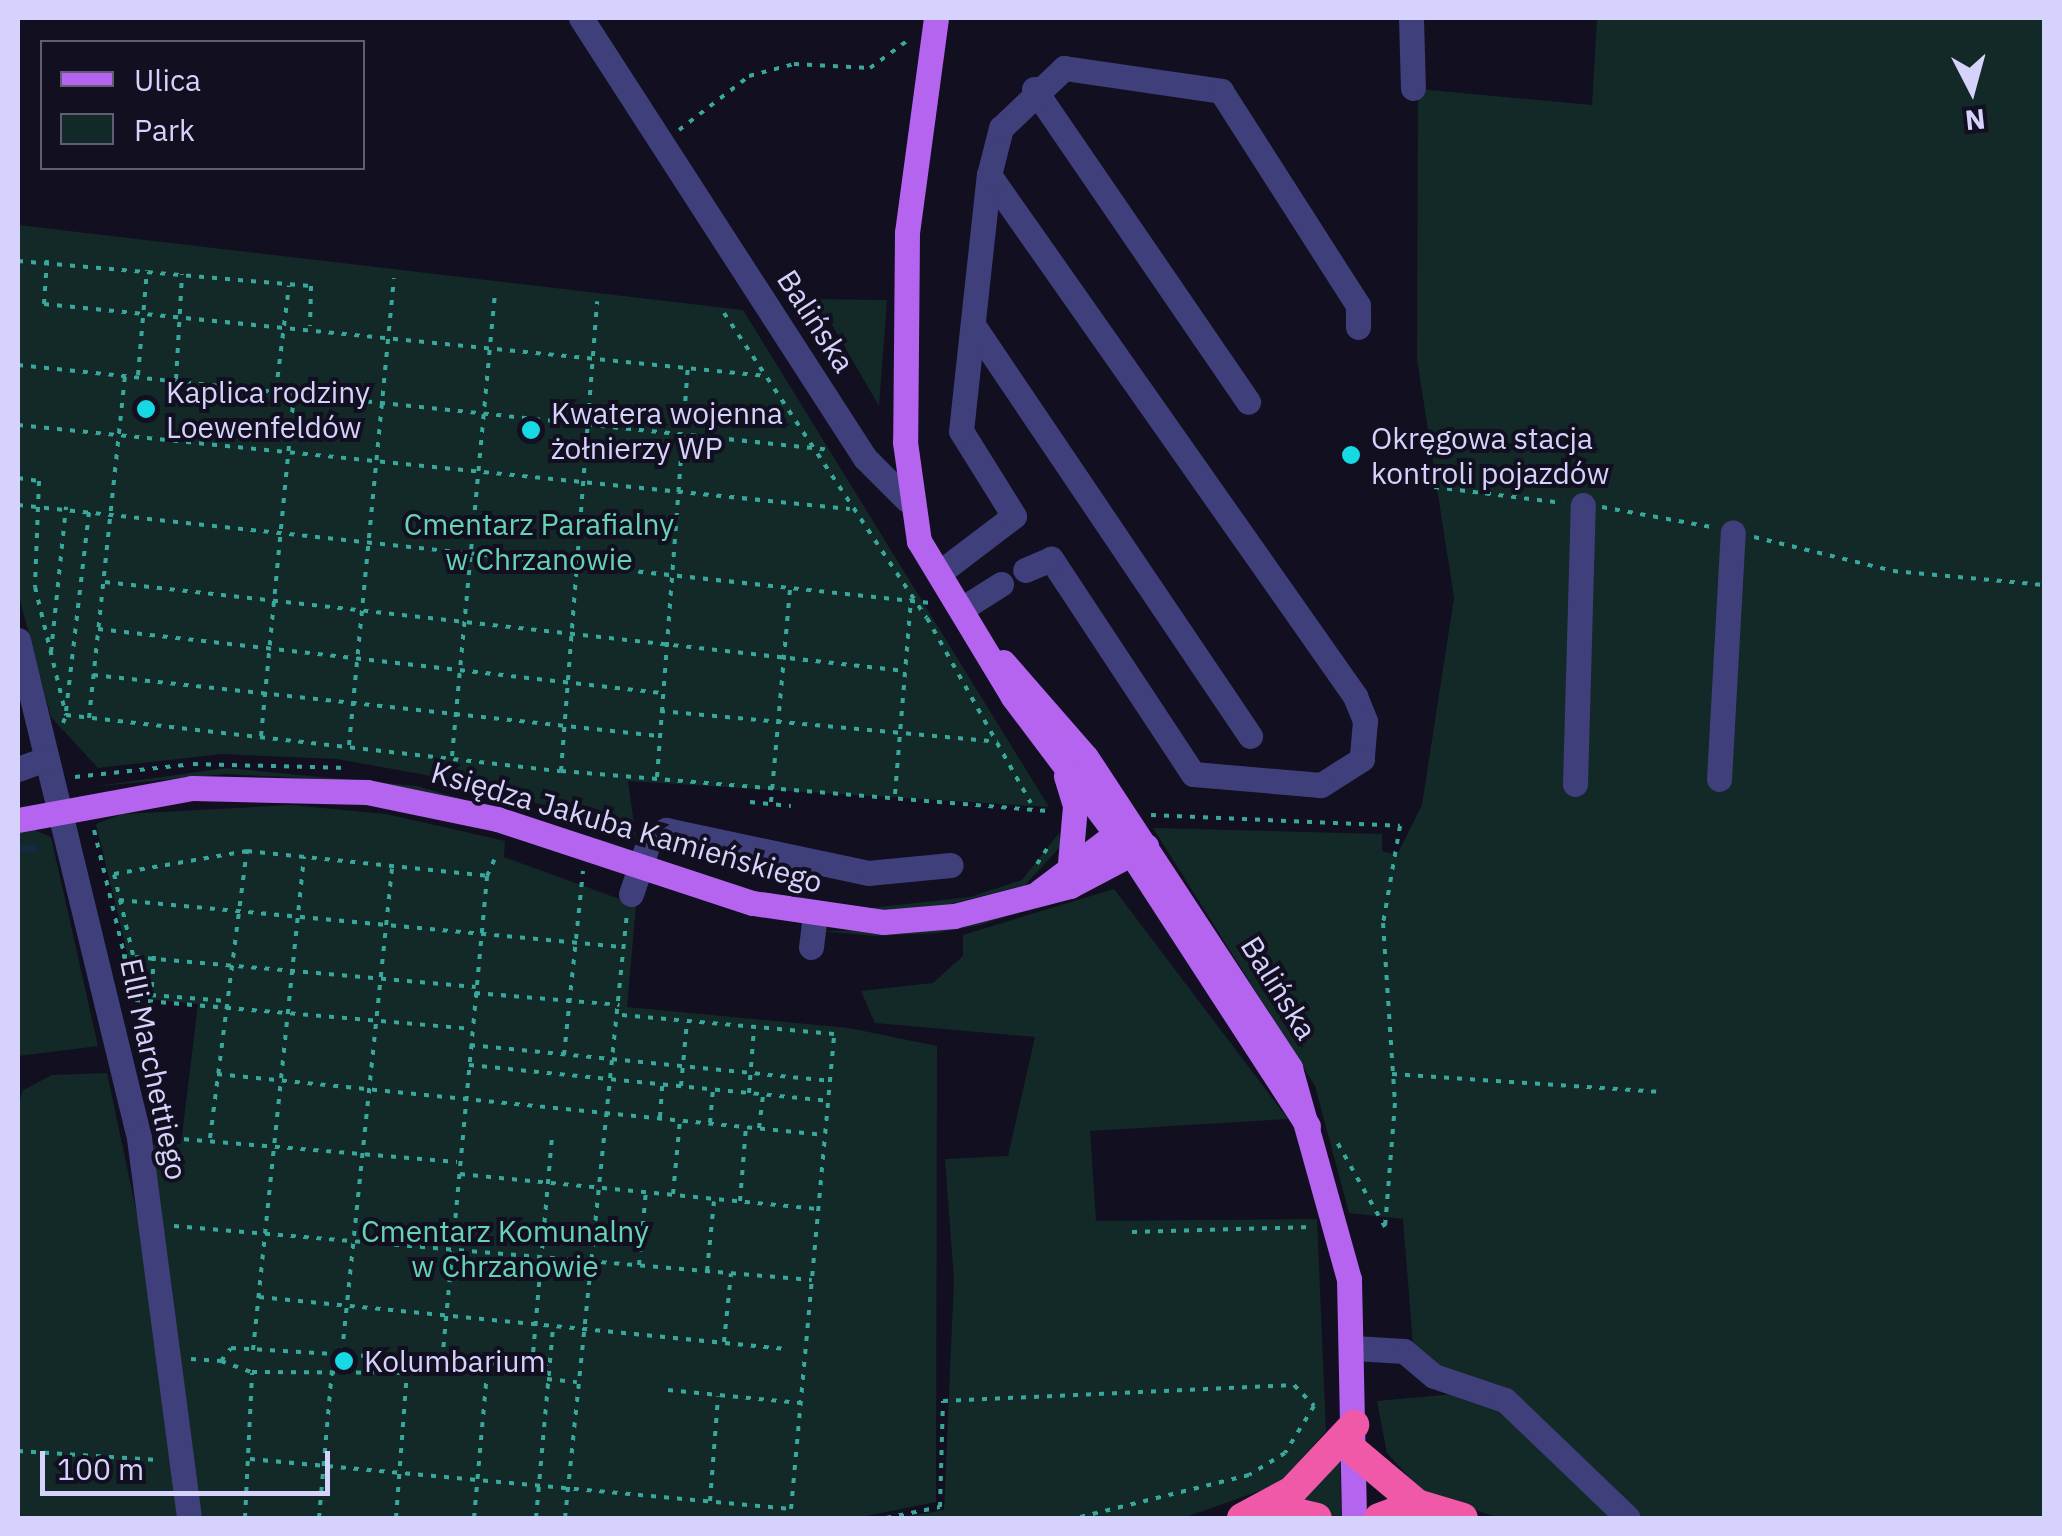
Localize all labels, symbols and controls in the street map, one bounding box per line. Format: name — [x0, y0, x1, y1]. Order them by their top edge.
legend — [40, 40, 365, 170]
north arrow — [1922, 40, 2022, 140]
text: Ulica — [134, 60, 201, 99]
text: N — [1963, 101, 1987, 140]
text: Park — [134, 110, 195, 149]
street label: Balińska — [770, 263, 862, 379]
place label: Kaplica rodziny Loewenfeldów — [166, 374, 370, 444]
place label: Kwatera wojenna żołnierzy WP — [551, 395, 783, 466]
marker: Kaplica rodziny Loewenfeldów — [135, 398, 157, 420]
marker: Kwatera wojenna żołnierzy WP — [520, 419, 542, 441]
place label: Okręgowa stacja kontroli pojazdów — [1371, 420, 1609, 490]
marker: Okręgowa stacja kontroli pojazdów — [1340, 444, 1362, 466]
park label: Cmentarz Parafialny w Chrzanowie — [404, 506, 674, 576]
street label: Księdza Jakuba Kamieńskiego — [427, 754, 827, 900]
street label: Balińska — [1233, 930, 1325, 1046]
street label: Elli Marchettiego — [113, 955, 195, 1183]
park label: Cmentarz Komunalny w Chrzanowie — [361, 1213, 649, 1284]
place label: Kolumbarium — [364, 1343, 546, 1379]
marker: Kolumbarium — [333, 1350, 355, 1372]
scale bar — [45, 1431, 335, 1493]
text: 100 m — [57, 1449, 144, 1488]

